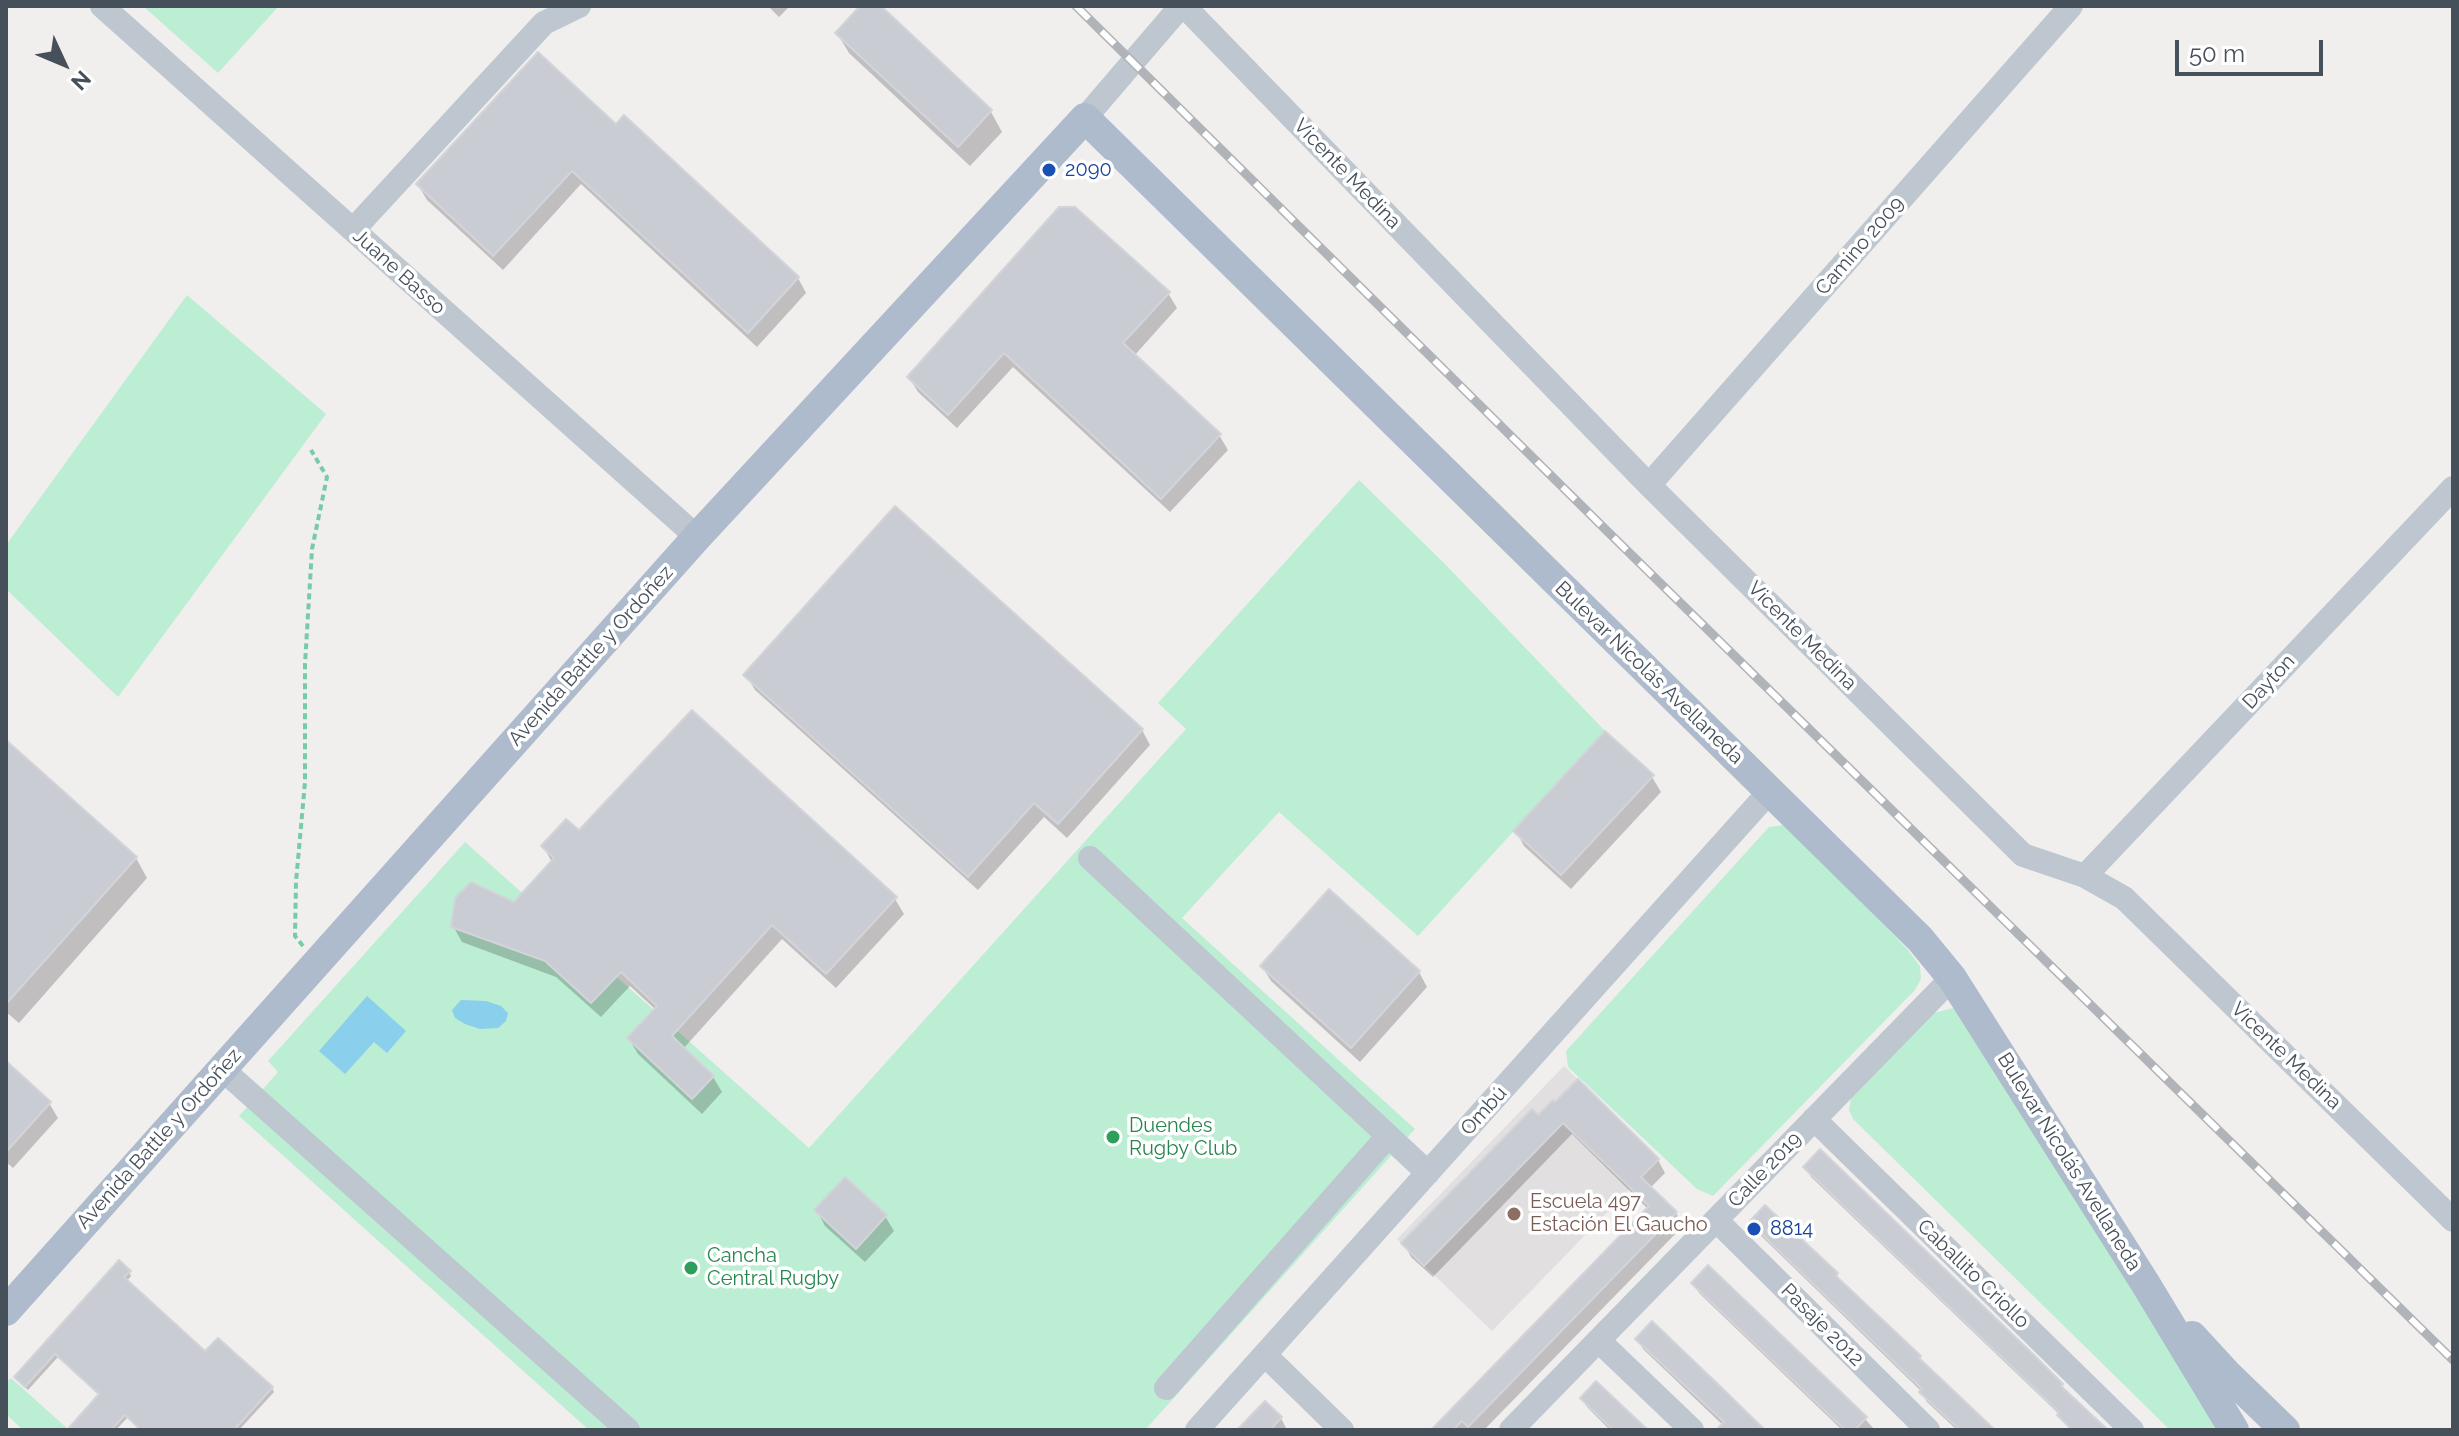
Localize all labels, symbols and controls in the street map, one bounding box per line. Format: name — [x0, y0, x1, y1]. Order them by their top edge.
north arrow — [24, 24, 104, 104]
scale bar — [2179, 24, 2327, 74]
text: 50 m — [2189, 39, 2245, 68]
text: N — [66, 66, 96, 96]
street label: Vicente Medina — [1288, 114, 1406, 234]
place label: 2090 — [1065, 158, 1112, 182]
marker: 2090 — [1040, 161, 1058, 179]
street label: Camino 2009 — [1811, 192, 1909, 300]
street label: Juane Basso — [348, 224, 450, 320]
street label: Avenida Battle y Ordoñez — [504, 561, 678, 751]
street label: Bulevar Nicolás Avellaneda — [1550, 577, 1748, 769]
street label: Vicente Medina — [1743, 577, 1861, 695]
street label: Dayton — [2238, 650, 2300, 714]
street label: Vicente Medina — [2226, 997, 2346, 1115]
street label: Avenida Battle y Ordoñez — [72, 1044, 246, 1234]
street label: Bulevar Nicolás Avellaneda — [1992, 1049, 2146, 1275]
street label: Ombú — [1456, 1082, 1512, 1140]
place label: Duendes Rugby Club — [1129, 1114, 1237, 1161]
street label: Calle 2019 — [1723, 1127, 1807, 1213]
marker: Duendes Rugby Club — [1104, 1128, 1122, 1146]
place label: Escuela 497 Estación El Gaucho — [1530, 1190, 1708, 1237]
marker: Escuela 497 Estación El Gaucho — [1505, 1205, 1523, 1223]
street label: Caballito Criollo — [1912, 1215, 2034, 1333]
place label: 8814 — [1770, 1217, 1813, 1241]
marker: 8814 — [1745, 1220, 1763, 1238]
place label: Cancha Central Rugby — [707, 1244, 839, 1291]
marker: Cancha Central Rugby — [682, 1259, 700, 1277]
street label: Pasaje 2012 — [1776, 1279, 1868, 1371]

